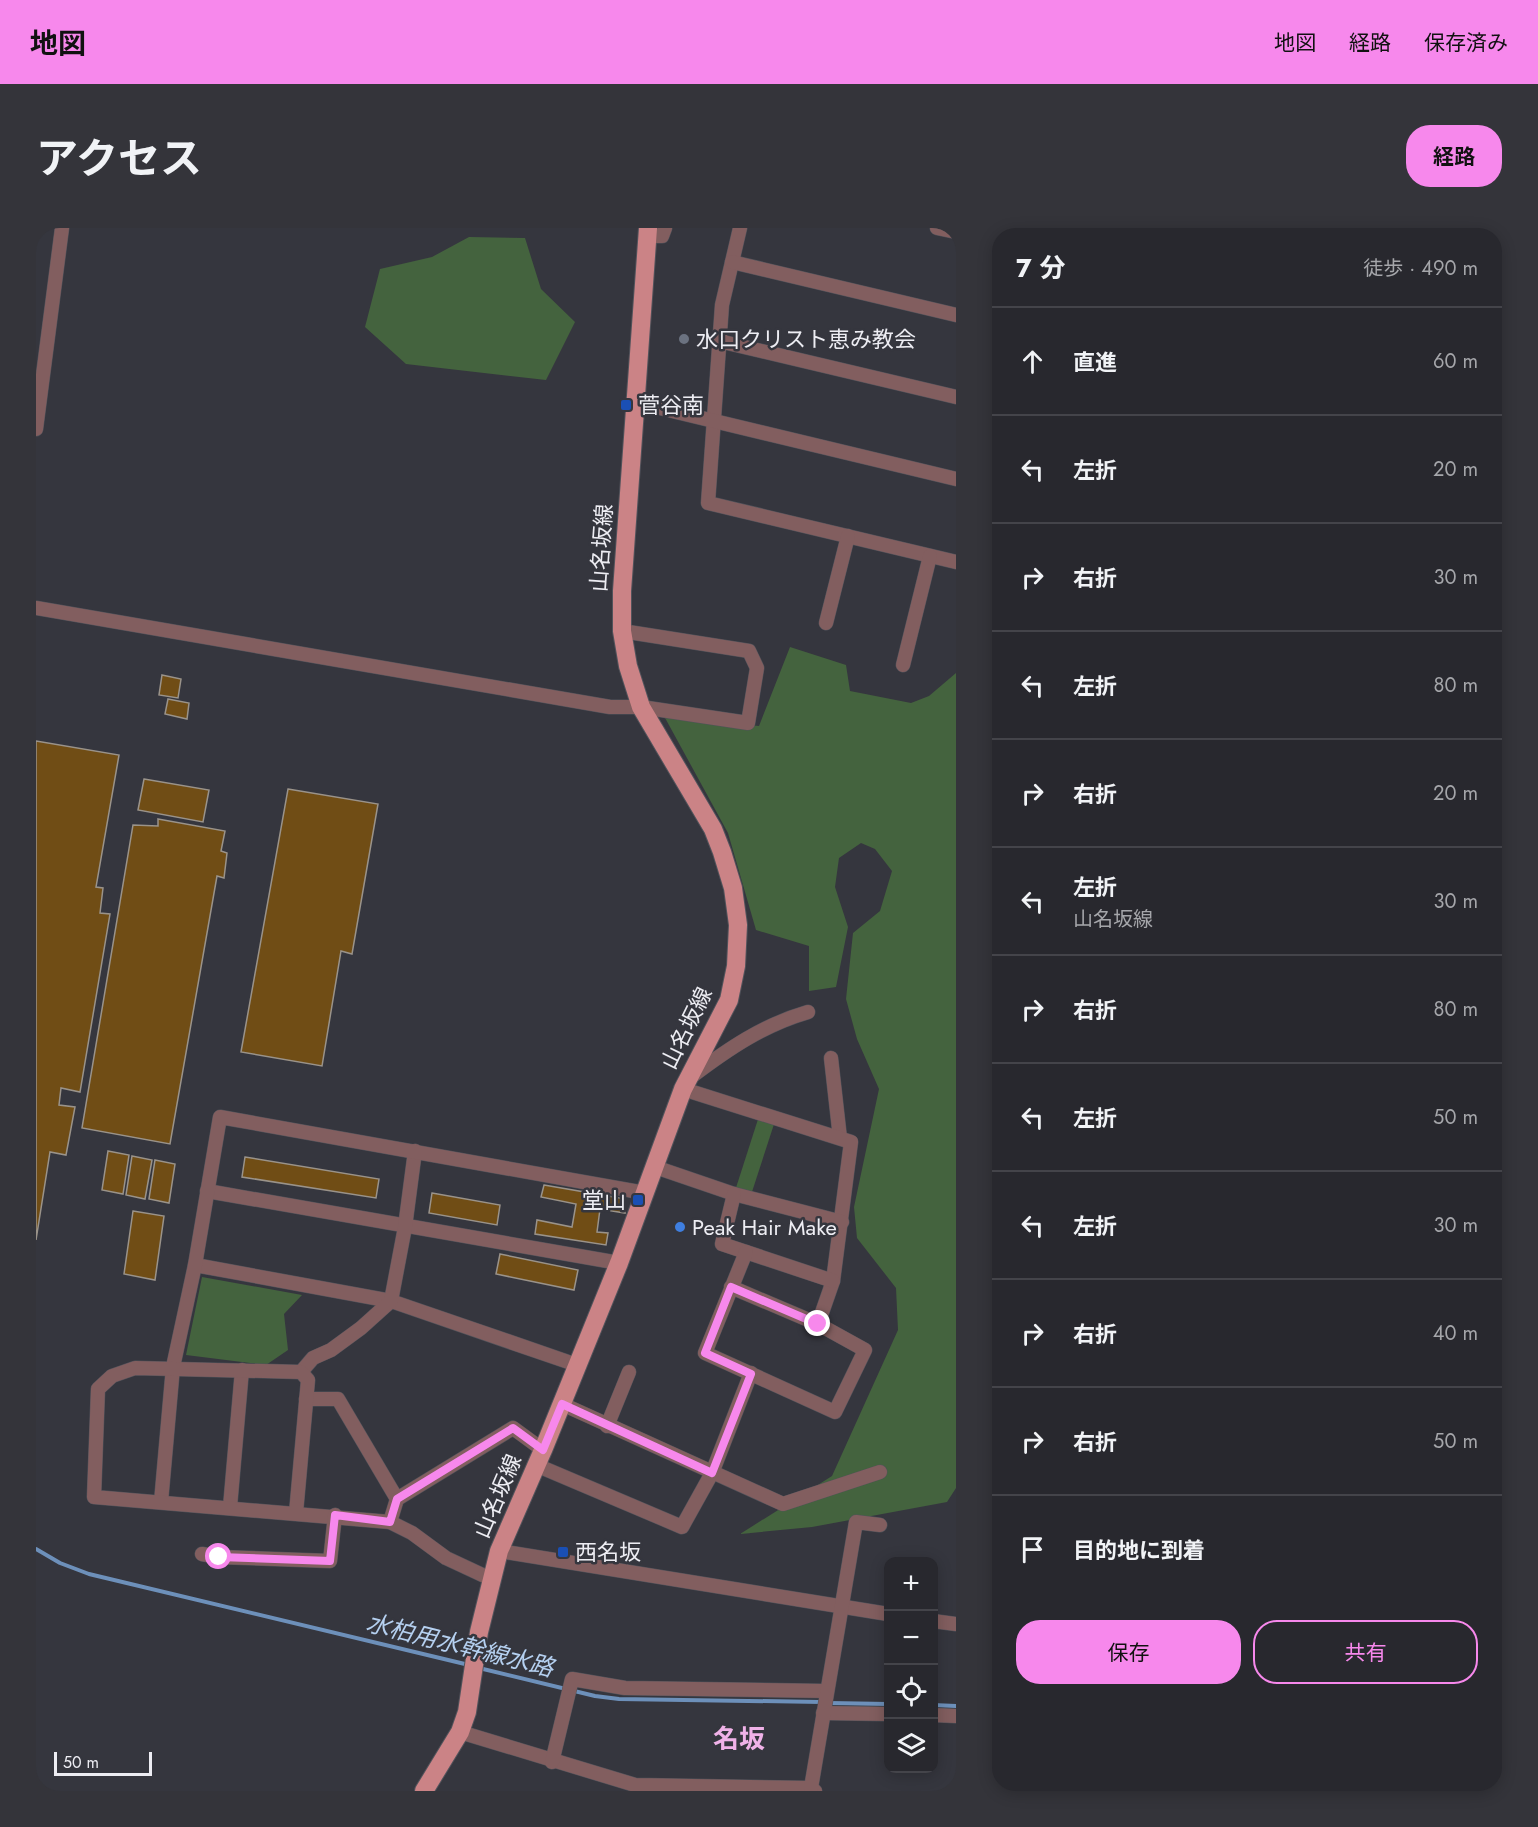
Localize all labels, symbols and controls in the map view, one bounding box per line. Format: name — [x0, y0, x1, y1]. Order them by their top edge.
text: 地図 — [30, 23, 86, 64]
text: 地図 — [1274, 28, 1316, 58]
text: 経路 — [1349, 28, 1391, 58]
text: 保存済み — [1424, 28, 1508, 58]
button: 経路 — [1406, 125, 1502, 187]
text: アクセス — [36, 128, 202, 189]
text: 7 分 — [1016, 249, 1065, 287]
text: 徒歩 · 490 m — [1363, 254, 1478, 283]
place label: 水口クリスト恵み教会 — [696, 323, 916, 355]
marker: 水口クリスト恵み教会 — [677, 332, 691, 346]
icon: ahead — [1016, 345, 1049, 378]
text: 直進 — [1073, 346, 1117, 378]
text: 60 m — [1433, 347, 1478, 376]
place label: 菅谷南 — [638, 389, 704, 421]
marker: 菅谷南 — [619, 398, 633, 412]
icon: left — [1016, 453, 1049, 486]
text: 左折 — [1073, 454, 1117, 486]
text: 20 m — [1433, 455, 1478, 484]
street label: 山名坂線 — [582, 503, 620, 593]
icon: right — [1016, 561, 1049, 594]
text: 右折 — [1073, 562, 1117, 594]
text: 30 m — [1433, 563, 1478, 592]
icon: left — [1016, 669, 1049, 702]
text: 左折 — [1073, 670, 1117, 702]
text: 80 m — [1433, 671, 1478, 700]
icon: right — [1016, 777, 1049, 810]
text: 右折 — [1073, 778, 1117, 810]
text: 20 m — [1433, 779, 1478, 808]
text: 左折 — [1073, 871, 1117, 903]
icon: left — [1016, 885, 1049, 918]
text: 30 m — [1433, 887, 1478, 916]
text: 山名坂線 — [1073, 905, 1153, 934]
street label: 山名坂線 — [652, 981, 720, 1075]
icon: right — [1016, 993, 1049, 1026]
text: 右折 — [1073, 994, 1117, 1026]
text: 80 m — [1433, 995, 1478, 1024]
icon: left — [1016, 1101, 1049, 1134]
text: 左折 — [1073, 1102, 1117, 1134]
text: 50 m — [1433, 1103, 1478, 1132]
place label: 堂山 — [582, 1184, 626, 1216]
marker: 堂山 — [631, 1193, 645, 1207]
icon: left — [1016, 1209, 1049, 1242]
text: 左折 — [1073, 1210, 1117, 1242]
place label: Peak Hair Make — [692, 1211, 837, 1243]
text: 30 m — [1433, 1211, 1478, 1240]
marker: Peak Hair Make — [673, 1220, 687, 1234]
route end — [804, 1310, 830, 1336]
icon: right — [1016, 1317, 1049, 1350]
text: 右折 — [1073, 1318, 1117, 1350]
text: 40 m — [1433, 1319, 1478, 1348]
icon: right — [1016, 1425, 1049, 1458]
text: 右折 — [1073, 1426, 1117, 1458]
text: 50 m — [1433, 1427, 1478, 1456]
street label: 山名坂線 — [465, 1449, 529, 1543]
icon: arrive — [1016, 1533, 1049, 1566]
text: 目的地に到着 — [1073, 1534, 1205, 1566]
place label: 西名坂 — [575, 1536, 641, 1568]
route start — [205, 1543, 231, 1569]
marker: 西名坂 — [556, 1545, 570, 1559]
map controls — [884, 1557, 938, 1773]
button: + — [884, 1557, 938, 1611]
water label: 水柏用水幹線水路 — [363, 1605, 559, 1686]
button: − — [884, 1611, 938, 1665]
button: 保存 — [1016, 1620, 1241, 1684]
button: 共有 — [1253, 1620, 1478, 1684]
button: locate — [884, 1665, 938, 1719]
button: layers — [884, 1719, 938, 1773]
district label: 名坂 — [713, 1720, 765, 1758]
scale bar — [54, 1749, 152, 1776]
text: 50 m — [63, 1751, 99, 1774]

